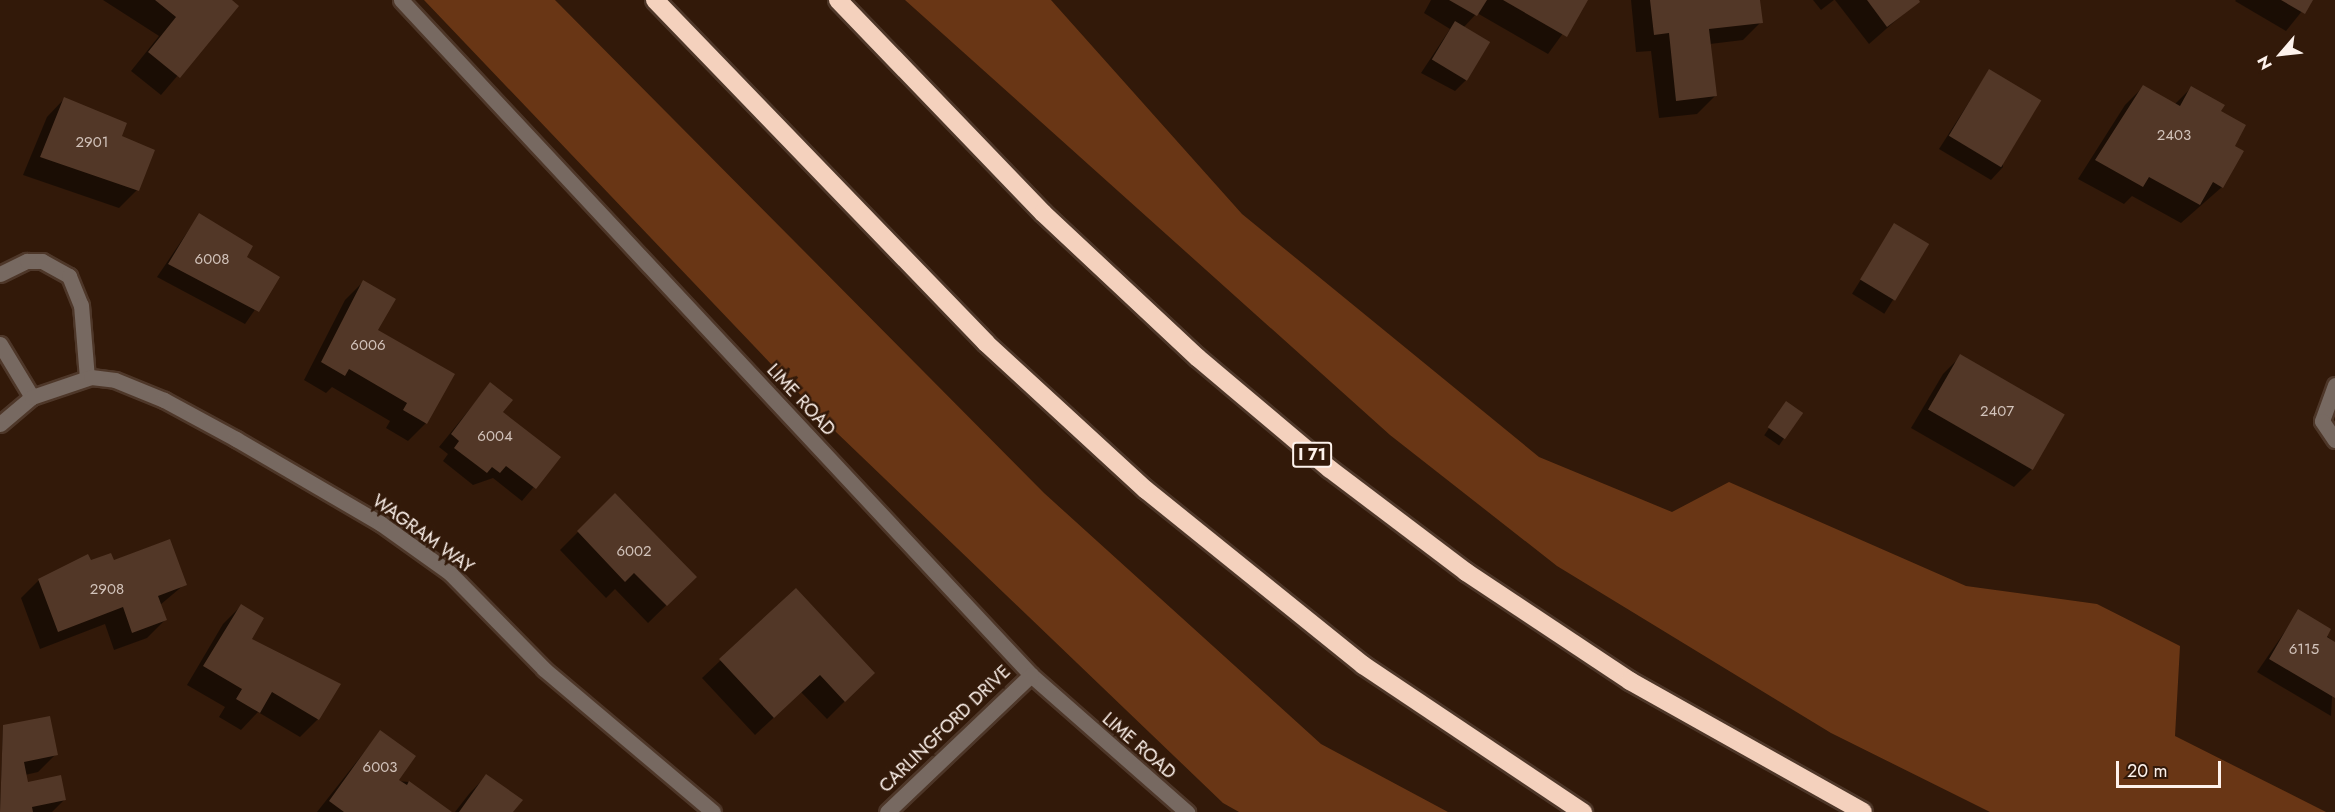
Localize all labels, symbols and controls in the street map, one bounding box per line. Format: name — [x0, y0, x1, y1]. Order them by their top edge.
north arrow — [2251, 24, 2311, 84]
text: N — [2252, 52, 2278, 74]
house number: 2403 — [2157, 127, 2191, 145]
house number: 2901 — [76, 134, 108, 152]
house number: 6008 — [195, 251, 229, 269]
house number: 6006 — [350, 337, 386, 355]
street label: LIME ROAD — [762, 360, 840, 440]
house number: 2407 — [1980, 403, 2014, 421]
house number: 6004 — [477, 428, 513, 446]
road number: I 71 — [1291, 442, 1333, 468]
street label: WAGRAM WAY — [368, 490, 478, 578]
house number: 6002 — [616, 543, 652, 561]
house number: 2908 — [90, 581, 124, 599]
house number: 6115 — [2289, 641, 2319, 659]
street label: CARLINGFORD DRIVE — [875, 661, 1015, 797]
street label: LIME ROAD — [1098, 708, 1180, 784]
scale bar — [2119, 749, 2224, 787]
text: 20 m — [2127, 758, 2167, 784]
house number: 6003 — [363, 759, 397, 777]

